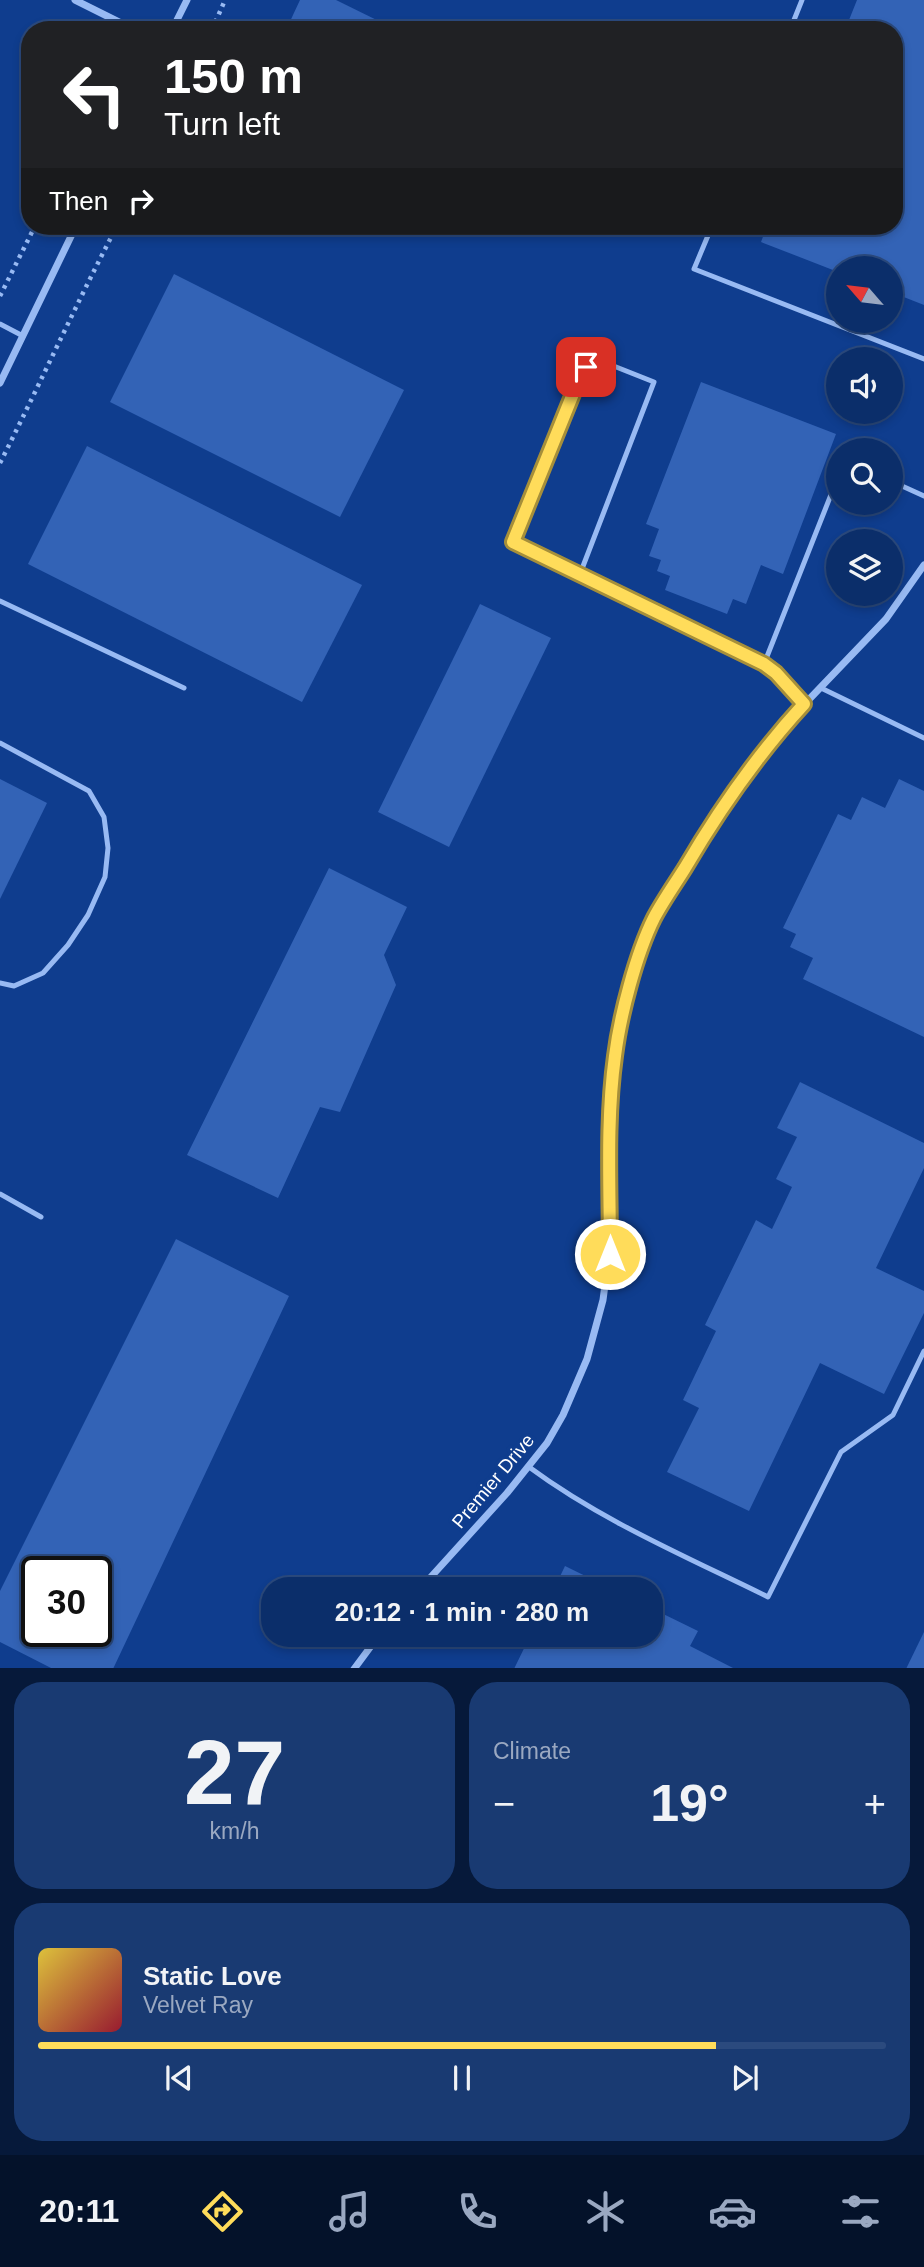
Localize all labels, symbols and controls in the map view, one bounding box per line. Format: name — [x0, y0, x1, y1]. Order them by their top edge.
icon: left — [49, 49, 140, 140]
text: 150 m — [164, 49, 303, 103]
text: Turn left — [164, 106, 280, 142]
icon: right — [122, 182, 160, 220]
text: Then — [49, 186, 108, 216]
north arrow — [826, 256, 903, 332]
map controls — [826, 256, 903, 606]
pin — [556, 337, 616, 397]
button: sound — [826, 347, 903, 424]
icon: arrive — [567, 348, 605, 386]
button: search — [826, 438, 903, 515]
button: layers — [826, 529, 903, 606]
position arrow — [573, 1217, 647, 1291]
street label: Premier Drive — [448, 1430, 538, 1532]
speed limit sign: 30 — [21, 1556, 112, 1647]
text: 20:12 · 1 min · 280 m — [335, 1597, 589, 1627]
text: 27 — [184, 1722, 285, 1823]
text: Climate — [493, 1738, 571, 1764]
text: 19° — [650, 1774, 729, 1832]
text: − — [493, 1783, 515, 1825]
text: + — [864, 1783, 886, 1825]
text: km/h — [210, 1818, 259, 1844]
text: Static Love — [143, 1961, 282, 1991]
text: Velvet Ray — [143, 1992, 253, 2018]
icon: previous — [160, 2059, 198, 2097]
icon: pause — [443, 2059, 481, 2097]
icon: next — [726, 2059, 764, 2097]
icon: directions — [198, 2187, 247, 2236]
icon: music — [325, 2187, 374, 2236]
icon: phone — [453, 2187, 502, 2236]
icon: climate — [581, 2187, 630, 2236]
icon: car — [708, 2187, 757, 2236]
icon: filters — [836, 2187, 885, 2236]
text: 20:11 — [39, 2193, 119, 2229]

